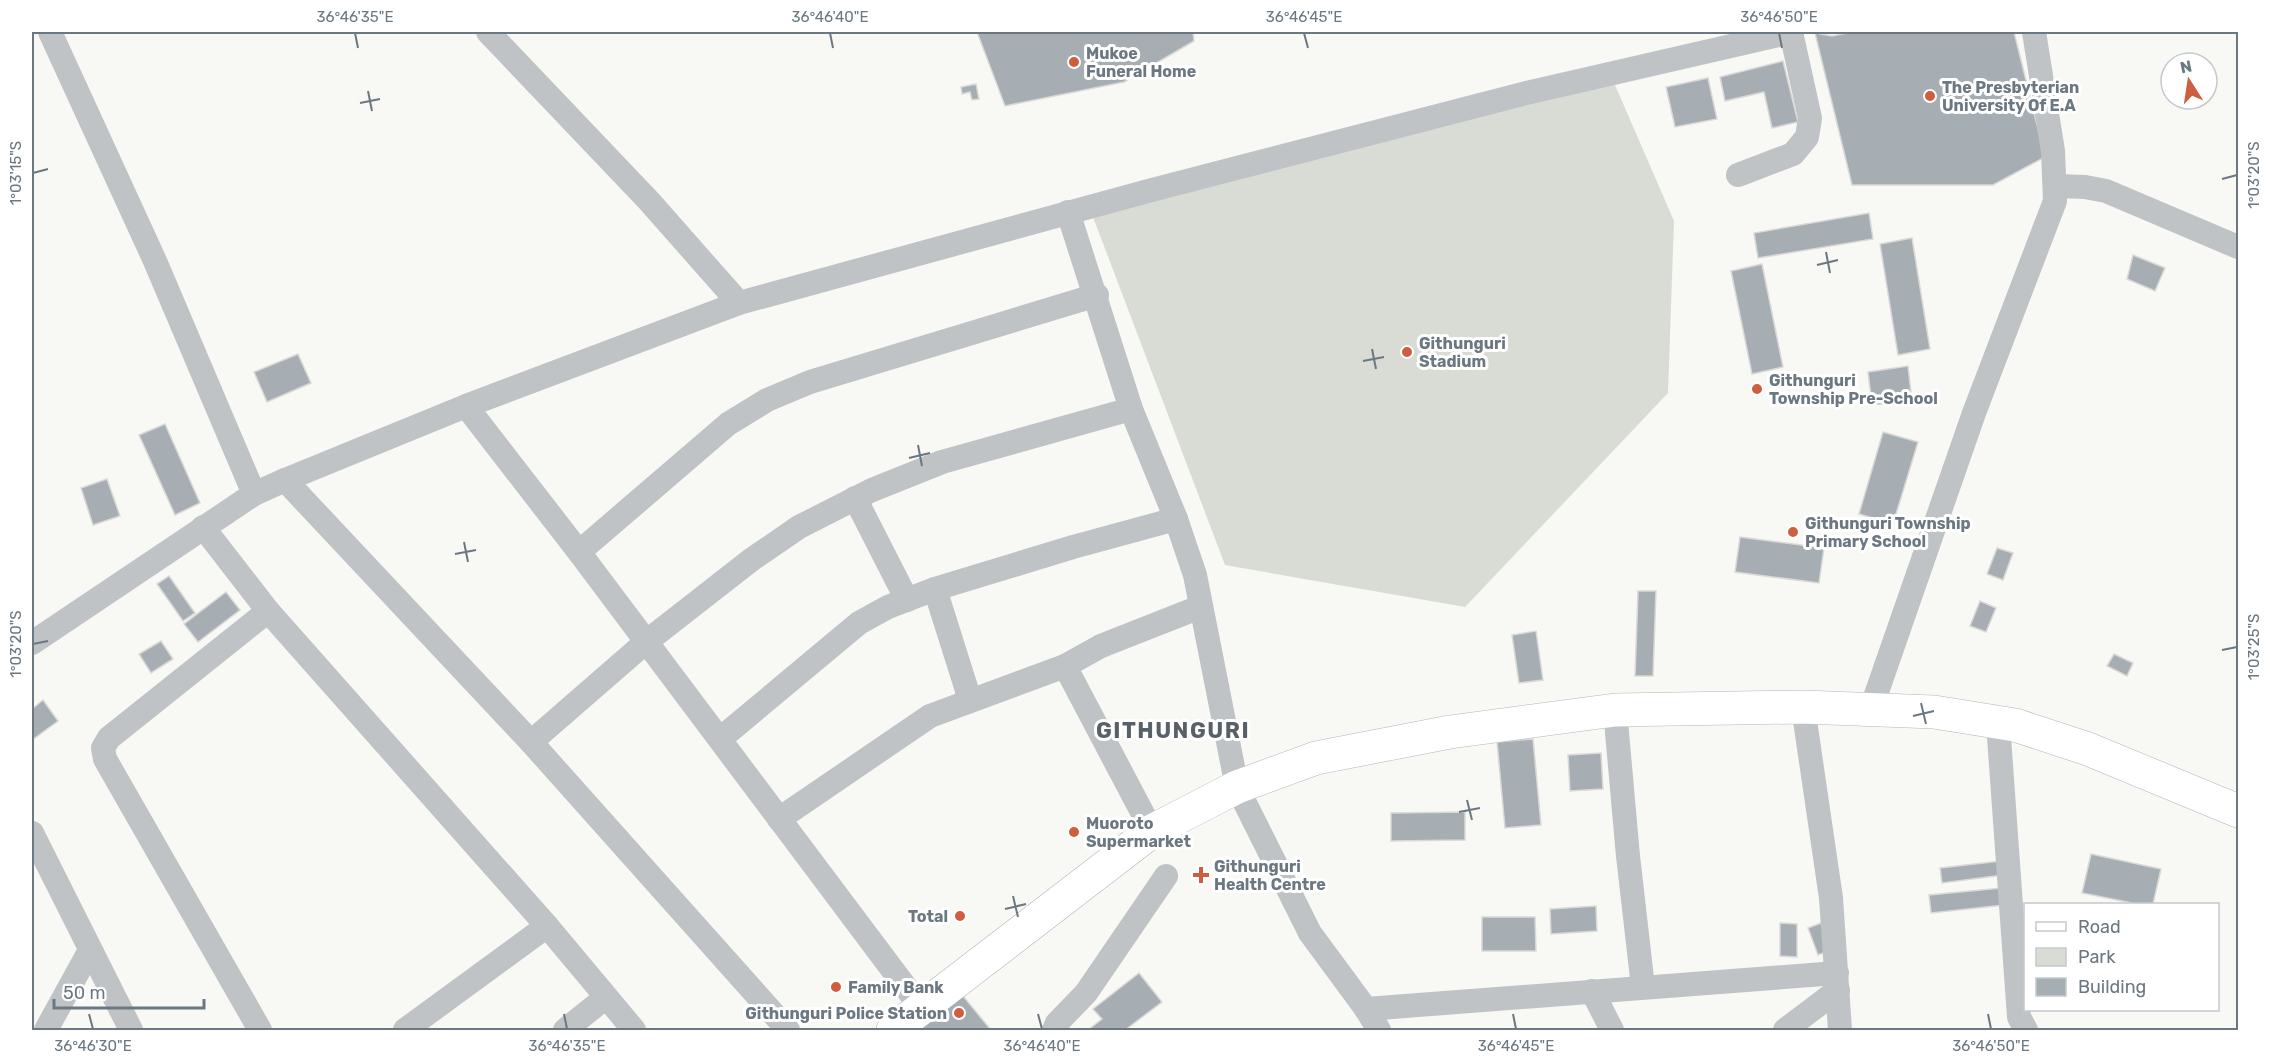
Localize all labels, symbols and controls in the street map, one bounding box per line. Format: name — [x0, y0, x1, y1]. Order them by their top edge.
text: 36°46'35"E — [317, 8, 393, 26]
text: 36°46'40"E — [791, 8, 869, 26]
text: 36°46'45"E — [1266, 8, 1342, 26]
text: 36°46'50"E — [1740, 8, 1818, 26]
place label: Mukoe Funeral Home — [1086, 44, 1196, 81]
north arrow — [2159, 51, 2219, 111]
marker: Mukoe Funeral Home — [1067, 55, 1081, 69]
text: N — [2178, 56, 2194, 77]
place label: The Presbyterian University Of E.A — [1942, 78, 2079, 115]
marker: The Presbyterian University Of E.A — [1923, 89, 1937, 103]
text: 1°03'15"S — [7, 141, 25, 205]
text: 1°03'20"S — [2245, 141, 2263, 209]
place label: Githunguri Stadium — [1419, 334, 1506, 371]
marker: Githunguri Stadium — [1400, 345, 1414, 359]
place label: Githunguri Township Pre-School — [1769, 371, 1938, 408]
marker: Githunguri Township Pre-School — [1750, 382, 1764, 396]
place label: Githunguri Township Primary School — [1805, 514, 1971, 551]
marker: Githunguri Township Primary School — [1786, 525, 1800, 539]
text: 1°03'20"S — [7, 610, 25, 678]
text: 1°03'25"S — [2245, 614, 2263, 680]
district label: GITHUNGURI — [1096, 717, 1250, 744]
place label: Muoroto Supermarket — [1086, 814, 1192, 851]
marker: Muoroto Supermarket — [1067, 825, 1081, 839]
place label: Githunguri Health Centre — [1214, 857, 1326, 894]
marker: Githunguri Health Centre — [1192, 866, 1210, 884]
legend — [2024, 903, 2219, 1011]
place label: Total — [908, 907, 948, 926]
marker: Total — [953, 909, 967, 923]
text: Road — [2078, 916, 2121, 938]
text: Park — [2078, 946, 2116, 968]
scale bar — [54, 972, 204, 1010]
text: Building — [2078, 976, 2146, 998]
place label: Family Bank — [848, 978, 944, 997]
marker: Family Bank — [829, 980, 843, 994]
text: 50 m — [63, 982, 106, 1004]
place label: Githunguri Police Station — [745, 1004, 947, 1023]
marker: Githunguri Police Station — [952, 1006, 966, 1020]
text: 36°46'30"E — [54, 1037, 132, 1055]
text: 36°46'35"E — [529, 1037, 605, 1055]
text: 36°46'40"E — [1003, 1037, 1081, 1055]
text: 36°46'45"E — [1478, 1037, 1554, 1055]
text: 36°46'50"E — [1952, 1037, 2030, 1055]

